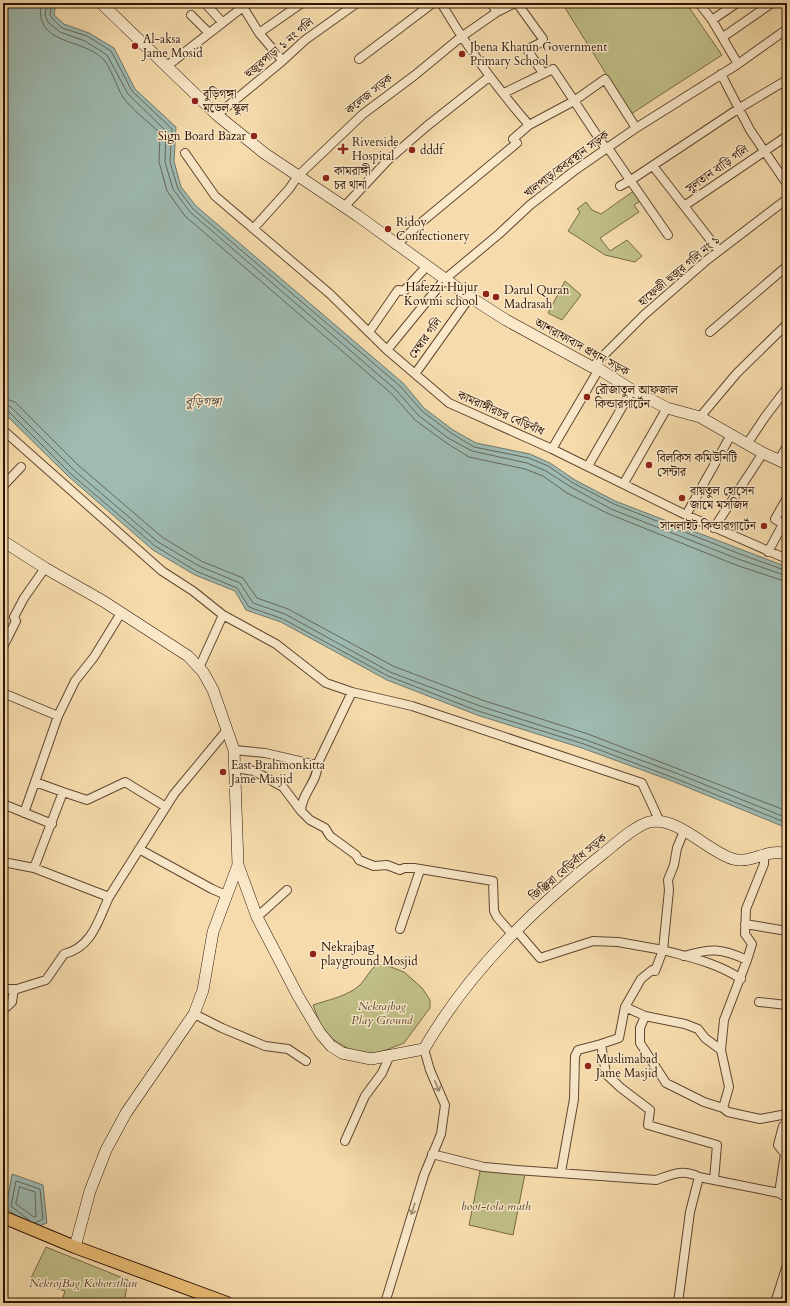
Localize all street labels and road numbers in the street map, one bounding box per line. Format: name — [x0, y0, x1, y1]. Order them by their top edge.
street label: হুজুরপাড়া ১ নং গলি — [240, 14, 317, 82]
street label: কলেজ সড়ক — [341, 70, 396, 119]
street label: খালপাড়/কবরস্থান সড়ক — [520, 126, 612, 201]
street label: সুলতান বাড়ি গলি — [682, 141, 752, 197]
street label: হাফেজী হুজুর গলি নং ১ — [634, 232, 723, 311]
street label: মেম্বার গলি — [405, 314, 446, 362]
street label: আশরাফাবাদ প্রধান সড়ক — [531, 314, 633, 380]
street label: কামরাঙ্গীরচর বেড়িবাঁধ — [454, 386, 548, 440]
street label: জিঞ্জিরা বেড়িবাঁধ সড়ক — [525, 829, 610, 905]

